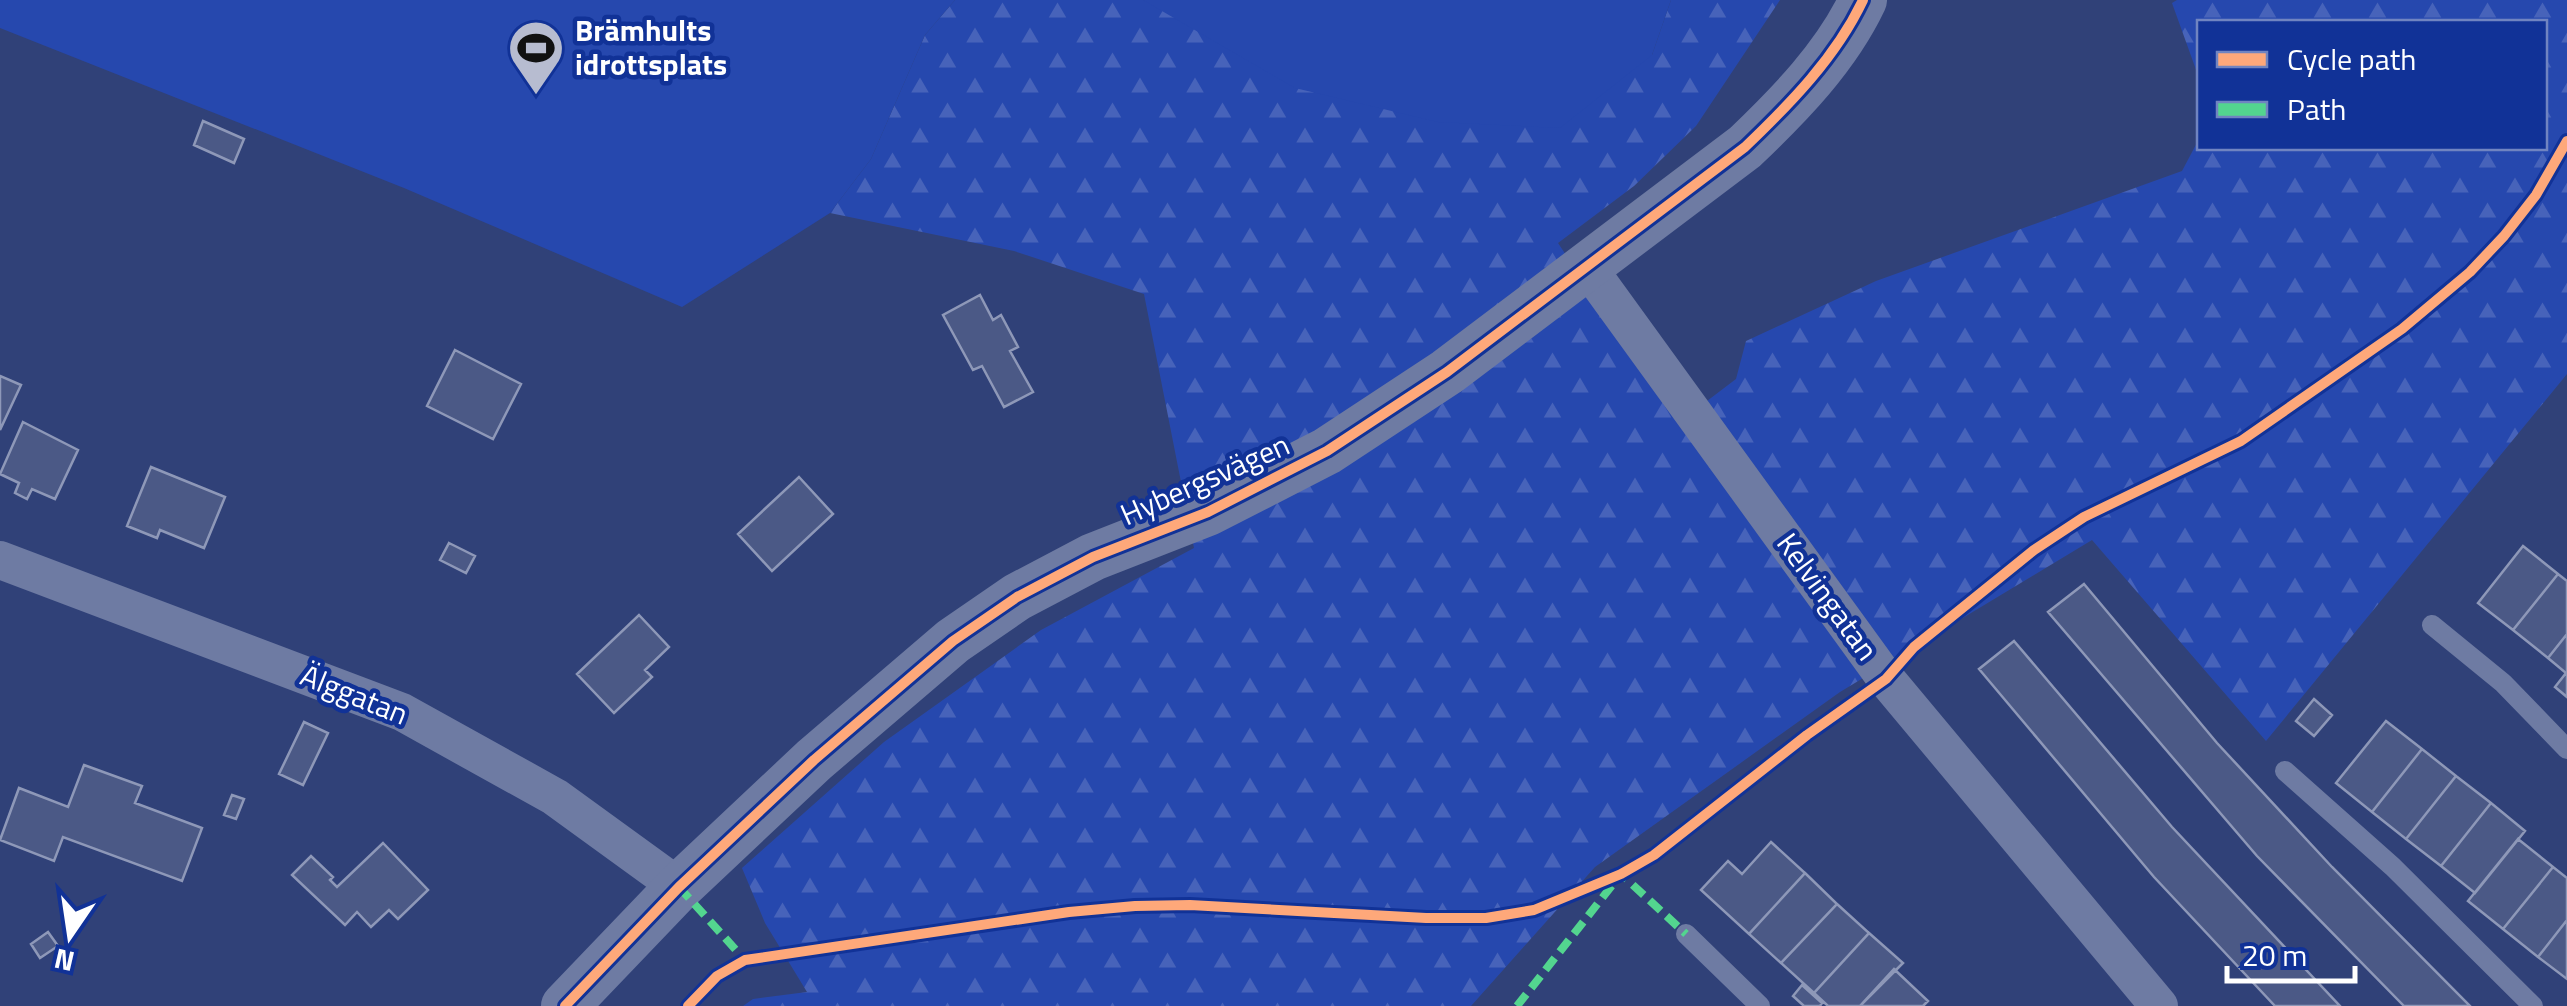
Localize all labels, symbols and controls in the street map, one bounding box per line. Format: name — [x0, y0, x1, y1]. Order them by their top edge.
place label: Brämhults idrottsplats — [575, 7, 727, 87]
sports icon: Brämhults idrottsplats — [506, 18, 566, 97]
legend — [2197, 20, 2547, 150]
text: Cycle path — [2287, 36, 2416, 82]
text: Path — [2287, 86, 2346, 132]
street label: Hybergsvägen — [1113, 421, 1297, 537]
street label: Kelvingatan — [1766, 523, 1890, 670]
street label: Älggatan — [294, 652, 415, 736]
north arrow — [20, 886, 120, 986]
scale bar — [2227, 921, 2354, 983]
text: 20 m — [2242, 932, 2307, 978]
text: N — [50, 938, 79, 984]

